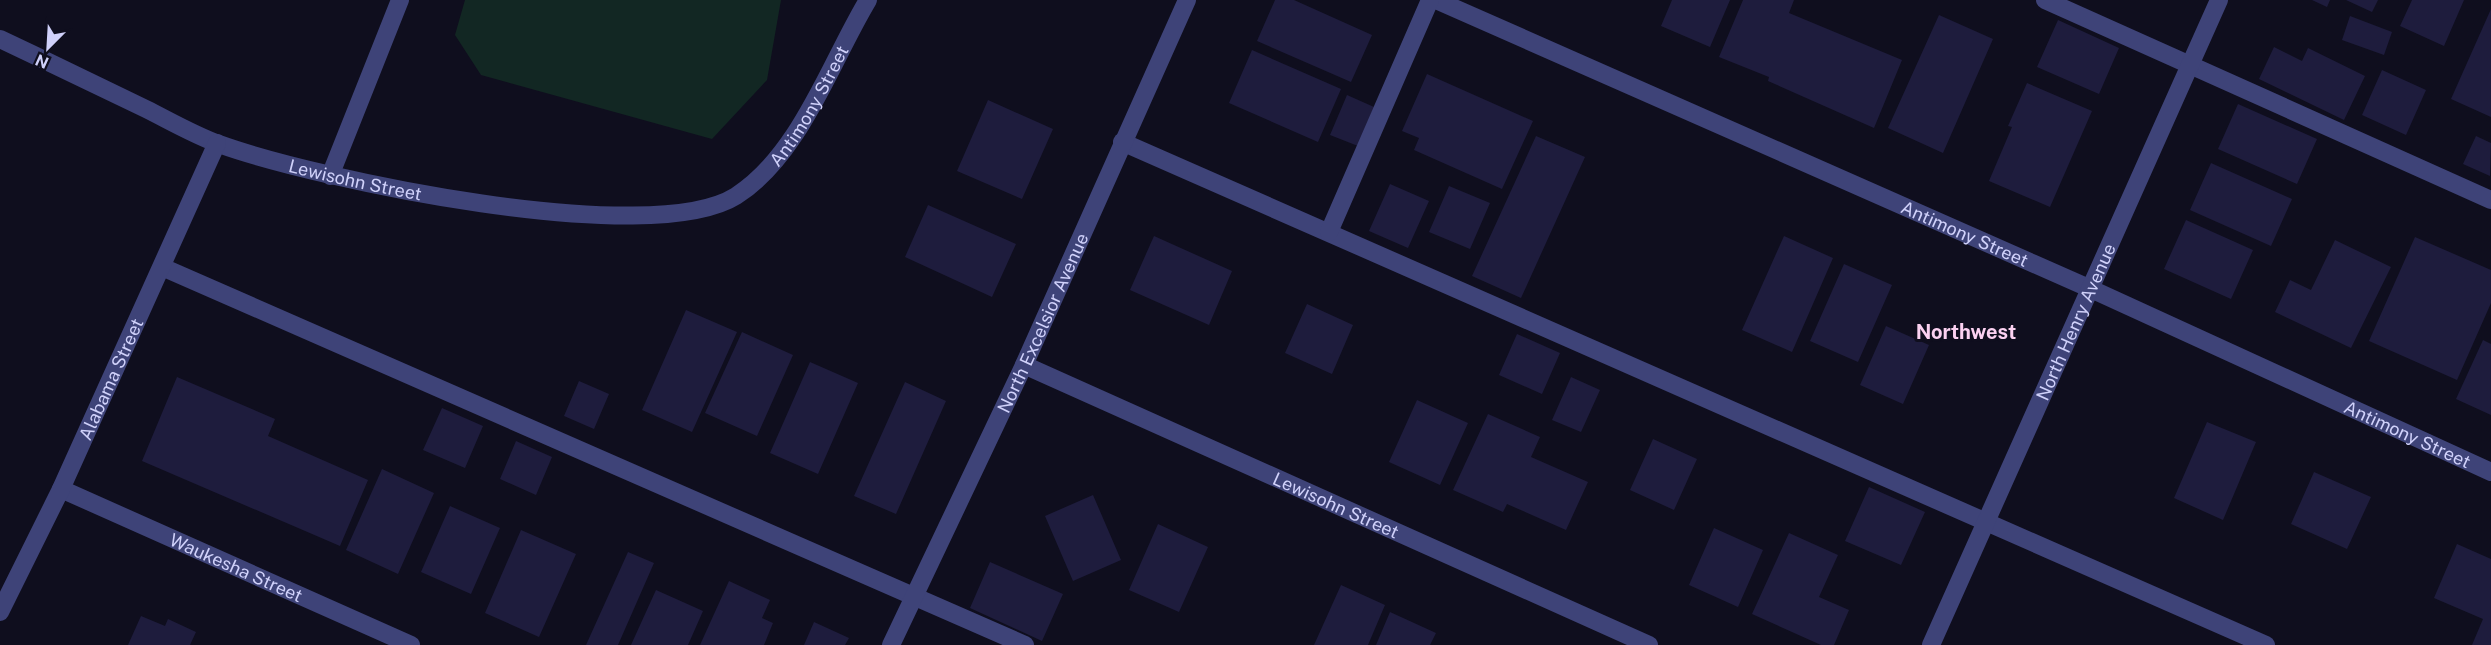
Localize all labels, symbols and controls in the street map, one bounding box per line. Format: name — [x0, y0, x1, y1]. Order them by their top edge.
north arrow — [18, 18, 78, 78]
street label: Antimony Street — [765, 42, 852, 170]
text: N — [33, 50, 52, 72]
street label: Lewisohn Street — [287, 155, 424, 204]
street label: Antimony Street — [1898, 196, 2032, 271]
street label: North Excelsior Avenue — [992, 230, 1092, 416]
street label: North Henry Avenue — [2031, 240, 2119, 403]
street label: Alabama Street — [74, 315, 147, 443]
district label: Northwest — [1916, 320, 2016, 344]
street label: Antimony Street — [2341, 396, 2474, 472]
street label: Lewisohn Street — [1270, 467, 1402, 542]
street label: Waukesha Street — [167, 528, 306, 606]

